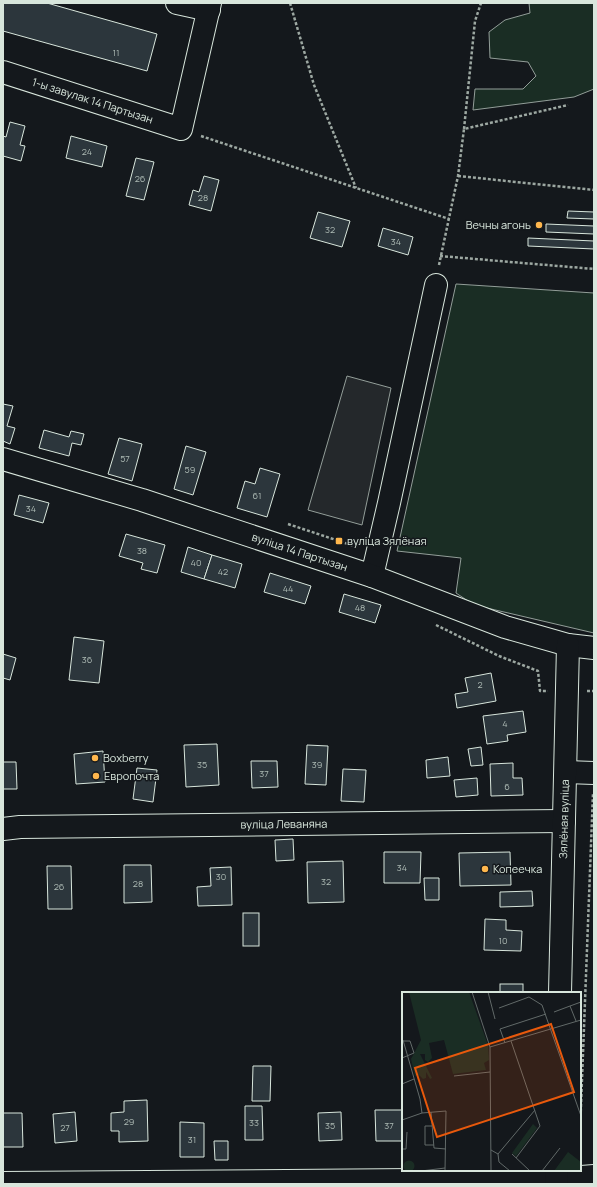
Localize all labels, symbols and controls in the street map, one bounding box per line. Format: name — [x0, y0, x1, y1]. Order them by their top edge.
house number: 11 — [112, 46, 120, 59]
street label: 1-ы завулак 14 Партызан — [30, 74, 155, 127]
house number: 24 — [82, 145, 92, 158]
house number: 26 — [135, 172, 146, 185]
house number: 28 — [198, 191, 208, 204]
place label: Вечны агонь — [466, 217, 531, 232]
marker: Вечны агонь — [534, 220, 544, 230]
house number: 32 — [325, 223, 335, 236]
house number: 34 — [391, 235, 401, 248]
house number: 57 — [120, 452, 130, 465]
house number: 59 — [185, 463, 195, 476]
house number: 61 — [253, 489, 261, 502]
house number: 34 — [26, 502, 36, 515]
street label: вуліца 14 Партызан — [250, 529, 350, 574]
place label: вуліца Зялёная — [347, 533, 427, 548]
marker: вуліца Зялёная — [334, 536, 344, 546]
house number: 38 — [137, 544, 147, 557]
house number: 40 — [191, 556, 201, 569]
house number: 42 — [218, 565, 228, 578]
house number: 44 — [283, 582, 293, 595]
house number: 48 — [355, 601, 365, 614]
house number: 36 — [82, 653, 93, 666]
house number: 2 — [477, 678, 483, 691]
house number: 4 — [502, 717, 508, 730]
place label: Boxberry — [103, 750, 149, 765]
marker: Boxberry — [90, 753, 100, 763]
house number: 35 — [197, 758, 207, 771]
house number: 39 — [312, 758, 322, 771]
house number: 37 — [259, 767, 269, 780]
place label: Европочта — [104, 768, 159, 783]
marker: Европочта — [91, 771, 101, 781]
street label: Зялёная вуліца — [555, 779, 572, 859]
house number: 6 — [504, 780, 510, 793]
street label: вуліца Леваняна — [240, 816, 327, 832]
house number: 34 — [397, 861, 407, 874]
place label: Копеечка — [493, 861, 542, 876]
marker: Копеечка — [480, 864, 490, 874]
house number: 30 — [216, 870, 226, 883]
house number: 32 — [321, 875, 331, 888]
house number: 28 — [133, 877, 143, 890]
house number: 26 — [54, 880, 65, 893]
house number: 10 — [499, 934, 508, 947]
inset map — [402, 992, 581, 1171]
house number: 29 — [124, 1115, 134, 1128]
house number: 33 — [249, 1116, 259, 1129]
house number: 35 — [325, 1119, 335, 1132]
house number: 37 — [384, 1119, 394, 1132]
house number: 27 — [60, 1121, 70, 1134]
house number: 31 — [188, 1133, 196, 1146]

